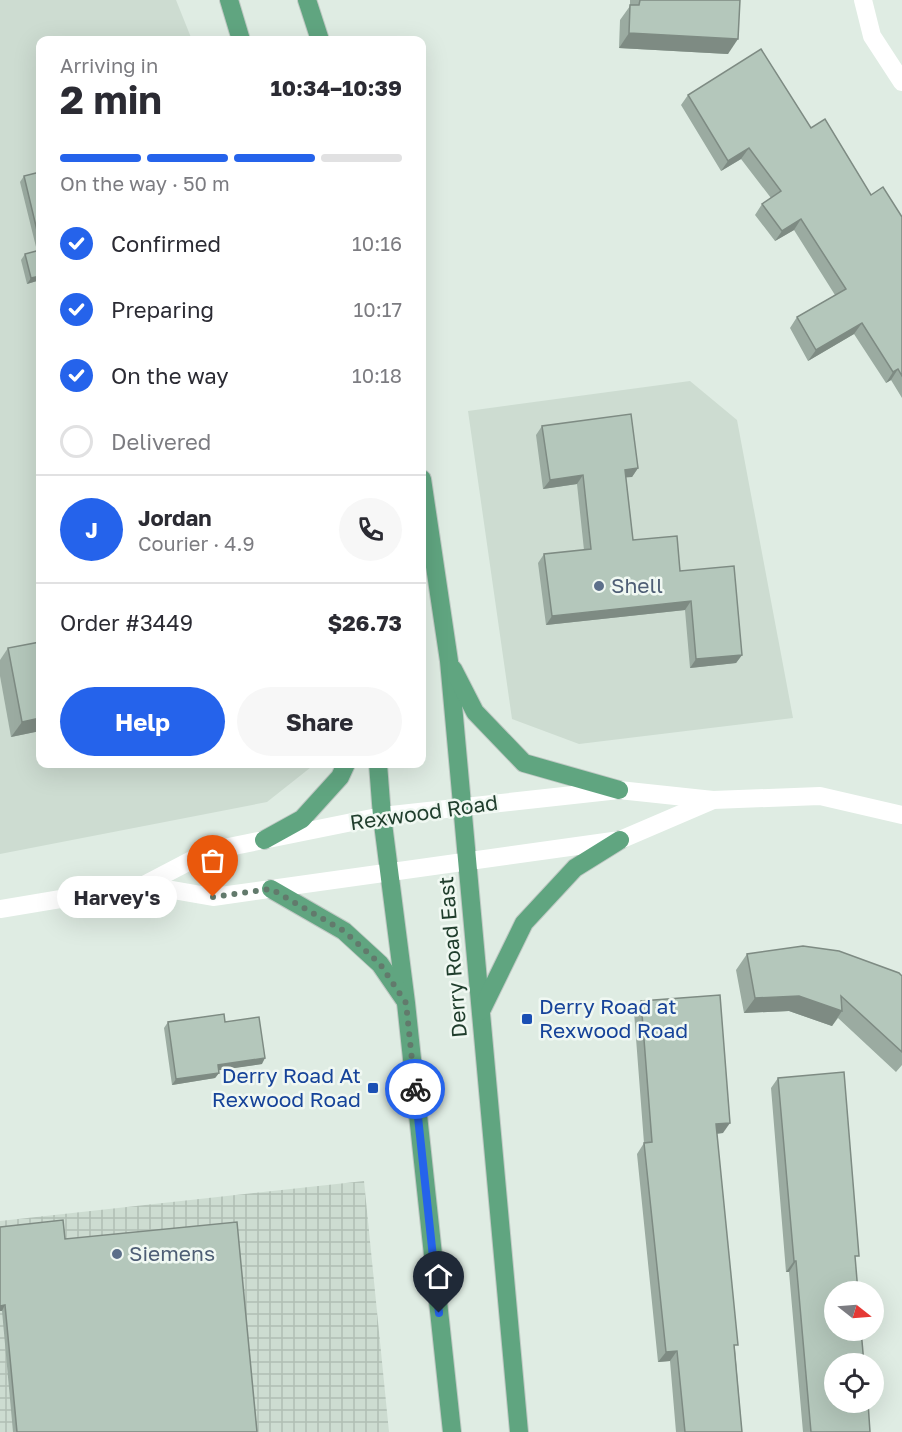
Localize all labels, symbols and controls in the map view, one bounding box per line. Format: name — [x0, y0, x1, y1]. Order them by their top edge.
text: Arriving in — [60, 53, 158, 77]
text: 10:34–10:39 — [270, 74, 402, 101]
text: 2 min — [60, 76, 162, 123]
text: On the way · 50 m — [60, 171, 230, 195]
icon: check — [60, 227, 93, 260]
text: Confirmed — [111, 230, 221, 257]
text: 10:16 — [352, 231, 402, 255]
icon: check — [60, 293, 93, 326]
text: Preparing — [111, 296, 214, 323]
text: 10:17 — [354, 297, 402, 321]
icon: check — [60, 359, 93, 392]
text: On the way — [111, 362, 229, 389]
text: 10:18 — [352, 363, 402, 387]
text: Delivered — [111, 428, 211, 455]
button: phone — [339, 498, 402, 561]
text: Jordan — [138, 504, 212, 531]
text: J — [85, 516, 98, 543]
text: Courier · 4.9 — [138, 531, 255, 555]
place label: Shell — [611, 572, 663, 598]
marker: Shell — [592, 579, 606, 593]
text: Order #3449 — [60, 609, 193, 636]
text: $26.73 — [327, 609, 402, 636]
button: Help — [60, 687, 225, 756]
button: Share — [237, 687, 402, 756]
street label: Rexwood Road — [348, 789, 500, 835]
pin — [187, 835, 238, 897]
icon: bag — [196, 844, 229, 877]
street label: Derry Road East — [432, 875, 472, 1039]
callout: Harvey's — [57, 876, 177, 918]
text: Harvey's — [74, 885, 160, 909]
place label: Derry Road at Rexwood Road — [539, 993, 688, 1043]
marker: Derry Road at Rexwood Road — [520, 1012, 534, 1026]
courier — [385, 1059, 445, 1119]
place label: Derry Road At Rexwood Road — [212, 1062, 361, 1112]
icon: bike — [399, 1073, 432, 1106]
marker: Derry Road At Rexwood Road — [366, 1081, 380, 1095]
place label: Siemens — [129, 1240, 215, 1266]
marker: Siemens — [110, 1247, 124, 1261]
pin — [413, 1251, 464, 1313]
icon: home — [422, 1260, 455, 1293]
north arrow — [824, 1281, 884, 1341]
map controls — [824, 1281, 884, 1413]
button: locate — [824, 1353, 884, 1413]

